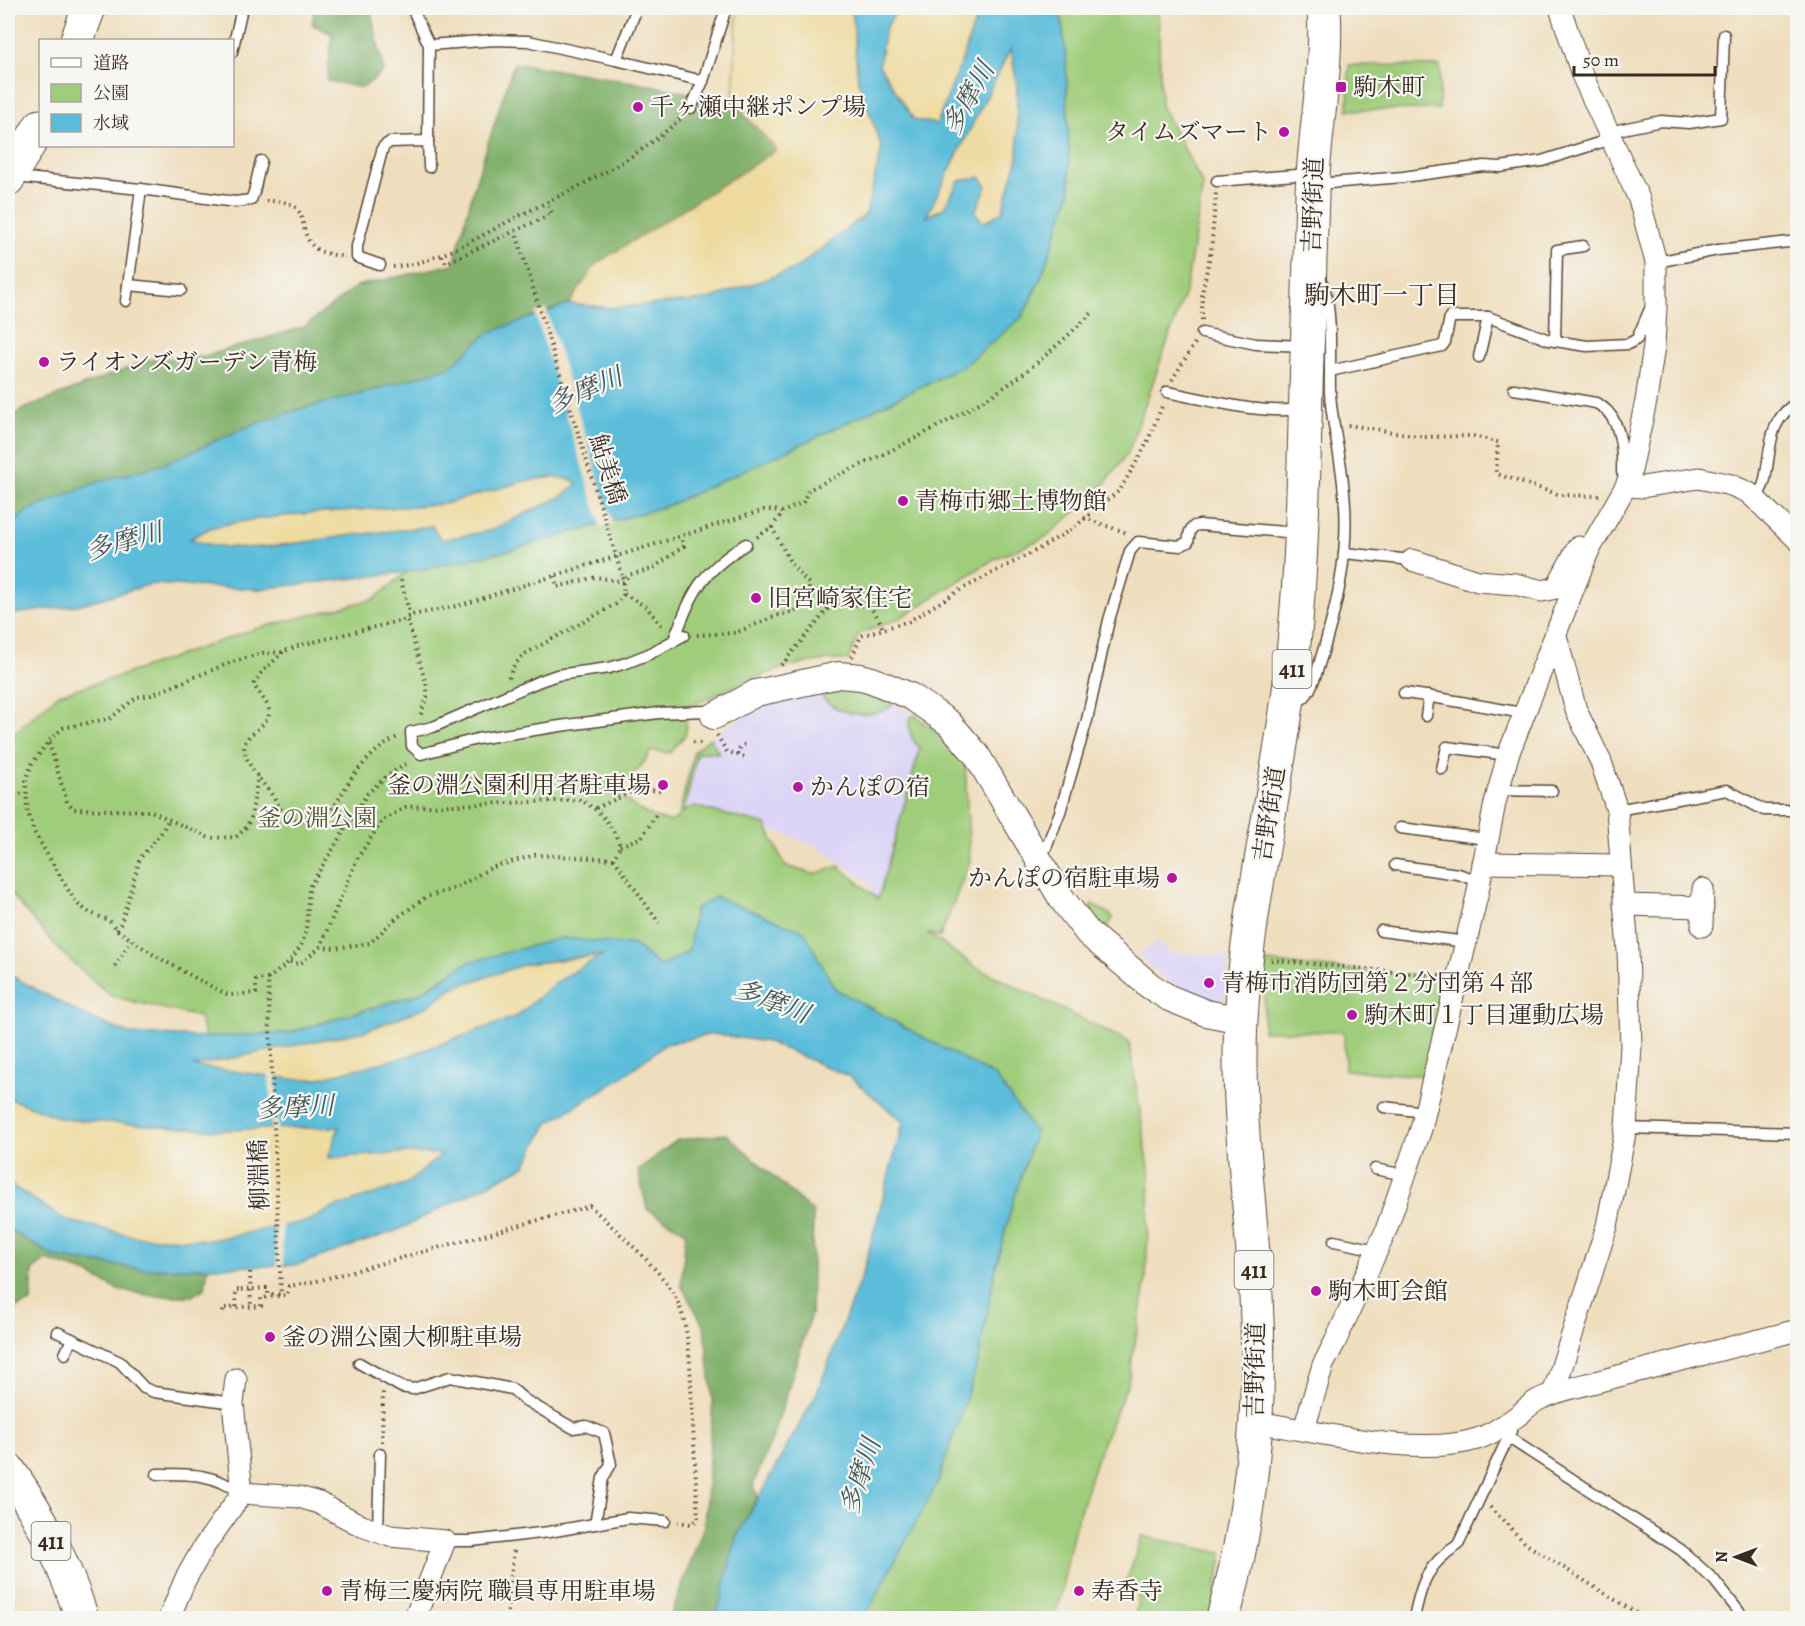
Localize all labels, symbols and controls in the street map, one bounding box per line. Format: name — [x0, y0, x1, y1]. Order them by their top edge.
legend — [39, 39, 234, 147]
scale bar — [1574, 39, 1715, 77]
text: 50 m — [1583, 48, 1619, 72]
text: 道路 — [93, 51, 129, 75]
water label: 多摩川 — [934, 53, 1004, 141]
place label: 駒木町 — [1353, 71, 1425, 103]
marker: 駒木町 — [1334, 80, 1348, 94]
text: 公園 — [93, 81, 129, 105]
place label: 千ヶ瀬中継ポンプ場 — [650, 91, 866, 123]
marker: 千ヶ瀬中継ポンプ場 — [631, 100, 645, 114]
text: 水域 — [93, 111, 129, 135]
place label: タイムズマート — [1105, 116, 1272, 148]
marker: タイムズマート — [1277, 125, 1291, 139]
street label: 吉野街道 — [1295, 156, 1331, 254]
district label: 駒木町一丁目 — [1304, 278, 1460, 313]
place label: ライオンズガーデン青梅 — [56, 346, 317, 378]
marker: ライオンズガーデン青梅 — [37, 355, 51, 369]
water label: 多摩川 — [542, 358, 631, 422]
street label: 鮎美橋 — [582, 430, 634, 508]
place label: 青梅市郷土博物館 — [915, 485, 1107, 517]
marker: 青梅市郷土博物館 — [896, 494, 910, 508]
water label: 多摩川 — [82, 514, 169, 568]
place label: 旧宮崎家住宅 — [768, 582, 912, 614]
marker: 旧宮崎家住宅 — [749, 591, 763, 605]
road number: 411 — [1272, 650, 1312, 688]
street label: 吉野街道 — [1246, 764, 1292, 864]
place label: 釜の淵公園利用者駐車場 — [387, 769, 651, 801]
place label: かんぽの宿 — [810, 771, 930, 803]
marker: 釜の淵公園利用者駐車場 — [656, 778, 670, 792]
marker: かんぽの宿 — [791, 780, 805, 794]
park label: 釜の淵公園 — [257, 802, 377, 834]
place label: かんぽの宿駐車場 — [968, 862, 1160, 894]
marker: かんぽの宿駐車場 — [1165, 871, 1179, 885]
place label: 青梅市消防団第２分団第４部 — [1221, 967, 1533, 999]
water label: 多摩川 — [729, 971, 817, 1033]
marker: 青梅市消防団第２分団第４部 — [1202, 976, 1216, 990]
place label: 駒木町１丁目運動広場 — [1364, 999, 1604, 1031]
marker: 駒木町１丁目運動広場 — [1345, 1008, 1359, 1022]
water label: 多摩川 — [255, 1088, 338, 1127]
street label: 柳淵橋 — [242, 1138, 276, 1212]
road number: 411 — [1234, 1251, 1274, 1289]
place label: 駒木町会館 — [1328, 1275, 1448, 1307]
marker: 駒木町会館 — [1309, 1284, 1323, 1298]
place label: 釜の淵公園大柳駐車場 — [282, 1321, 522, 1353]
street label: 吉野街道 — [1238, 1322, 1272, 1418]
marker: 釜の淵公園大柳駐車場 — [263, 1330, 277, 1344]
water label: 多摩川 — [832, 1431, 890, 1519]
road number: 411 — [32, 1522, 70, 1560]
north arrow — [1706, 1527, 1766, 1587]
text: N — [1711, 1551, 1733, 1563]
place label: 青梅三慶病院 職員専用駐車場 — [339, 1575, 656, 1607]
place label: 寿香寺 — [1091, 1575, 1163, 1607]
marker: 青梅三慶病院 職員専用駐車場 — [320, 1584, 334, 1598]
marker: 寿香寺 — [1072, 1584, 1086, 1598]

